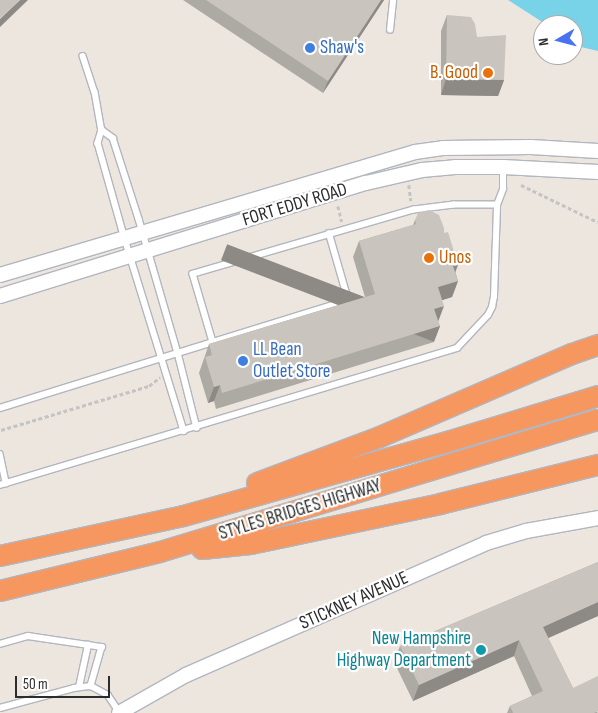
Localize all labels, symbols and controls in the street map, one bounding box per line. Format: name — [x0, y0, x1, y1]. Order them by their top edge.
north arrow — [533, 15, 583, 65]
place label: Shaw's — [320, 37, 364, 59]
text: N — [535, 37, 553, 47]
marker: Shaw's — [304, 42, 316, 54]
place label: B. Good — [430, 62, 478, 84]
marker: B. Good — [482, 67, 494, 79]
street label: FORT EDDY ROAD — [240, 178, 350, 232]
place label: Unos — [439, 247, 471, 269]
marker: Unos — [423, 252, 435, 264]
place label: LL Bean Outlet Store — [253, 339, 330, 383]
marker: LL Bean Outlet Store — [237, 355, 249, 367]
street label: STYLES BRIDGES HIGHWAY — [216, 474, 384, 546]
street label: STICKNEY AVENUE — [296, 567, 412, 635]
place label: New Hampshire Highway Department — [337, 628, 471, 672]
marker: New Hampshire Highway Department — [475, 644, 487, 656]
scale bar — [18, 666, 112, 698]
text: 50 m — [23, 675, 48, 694]

